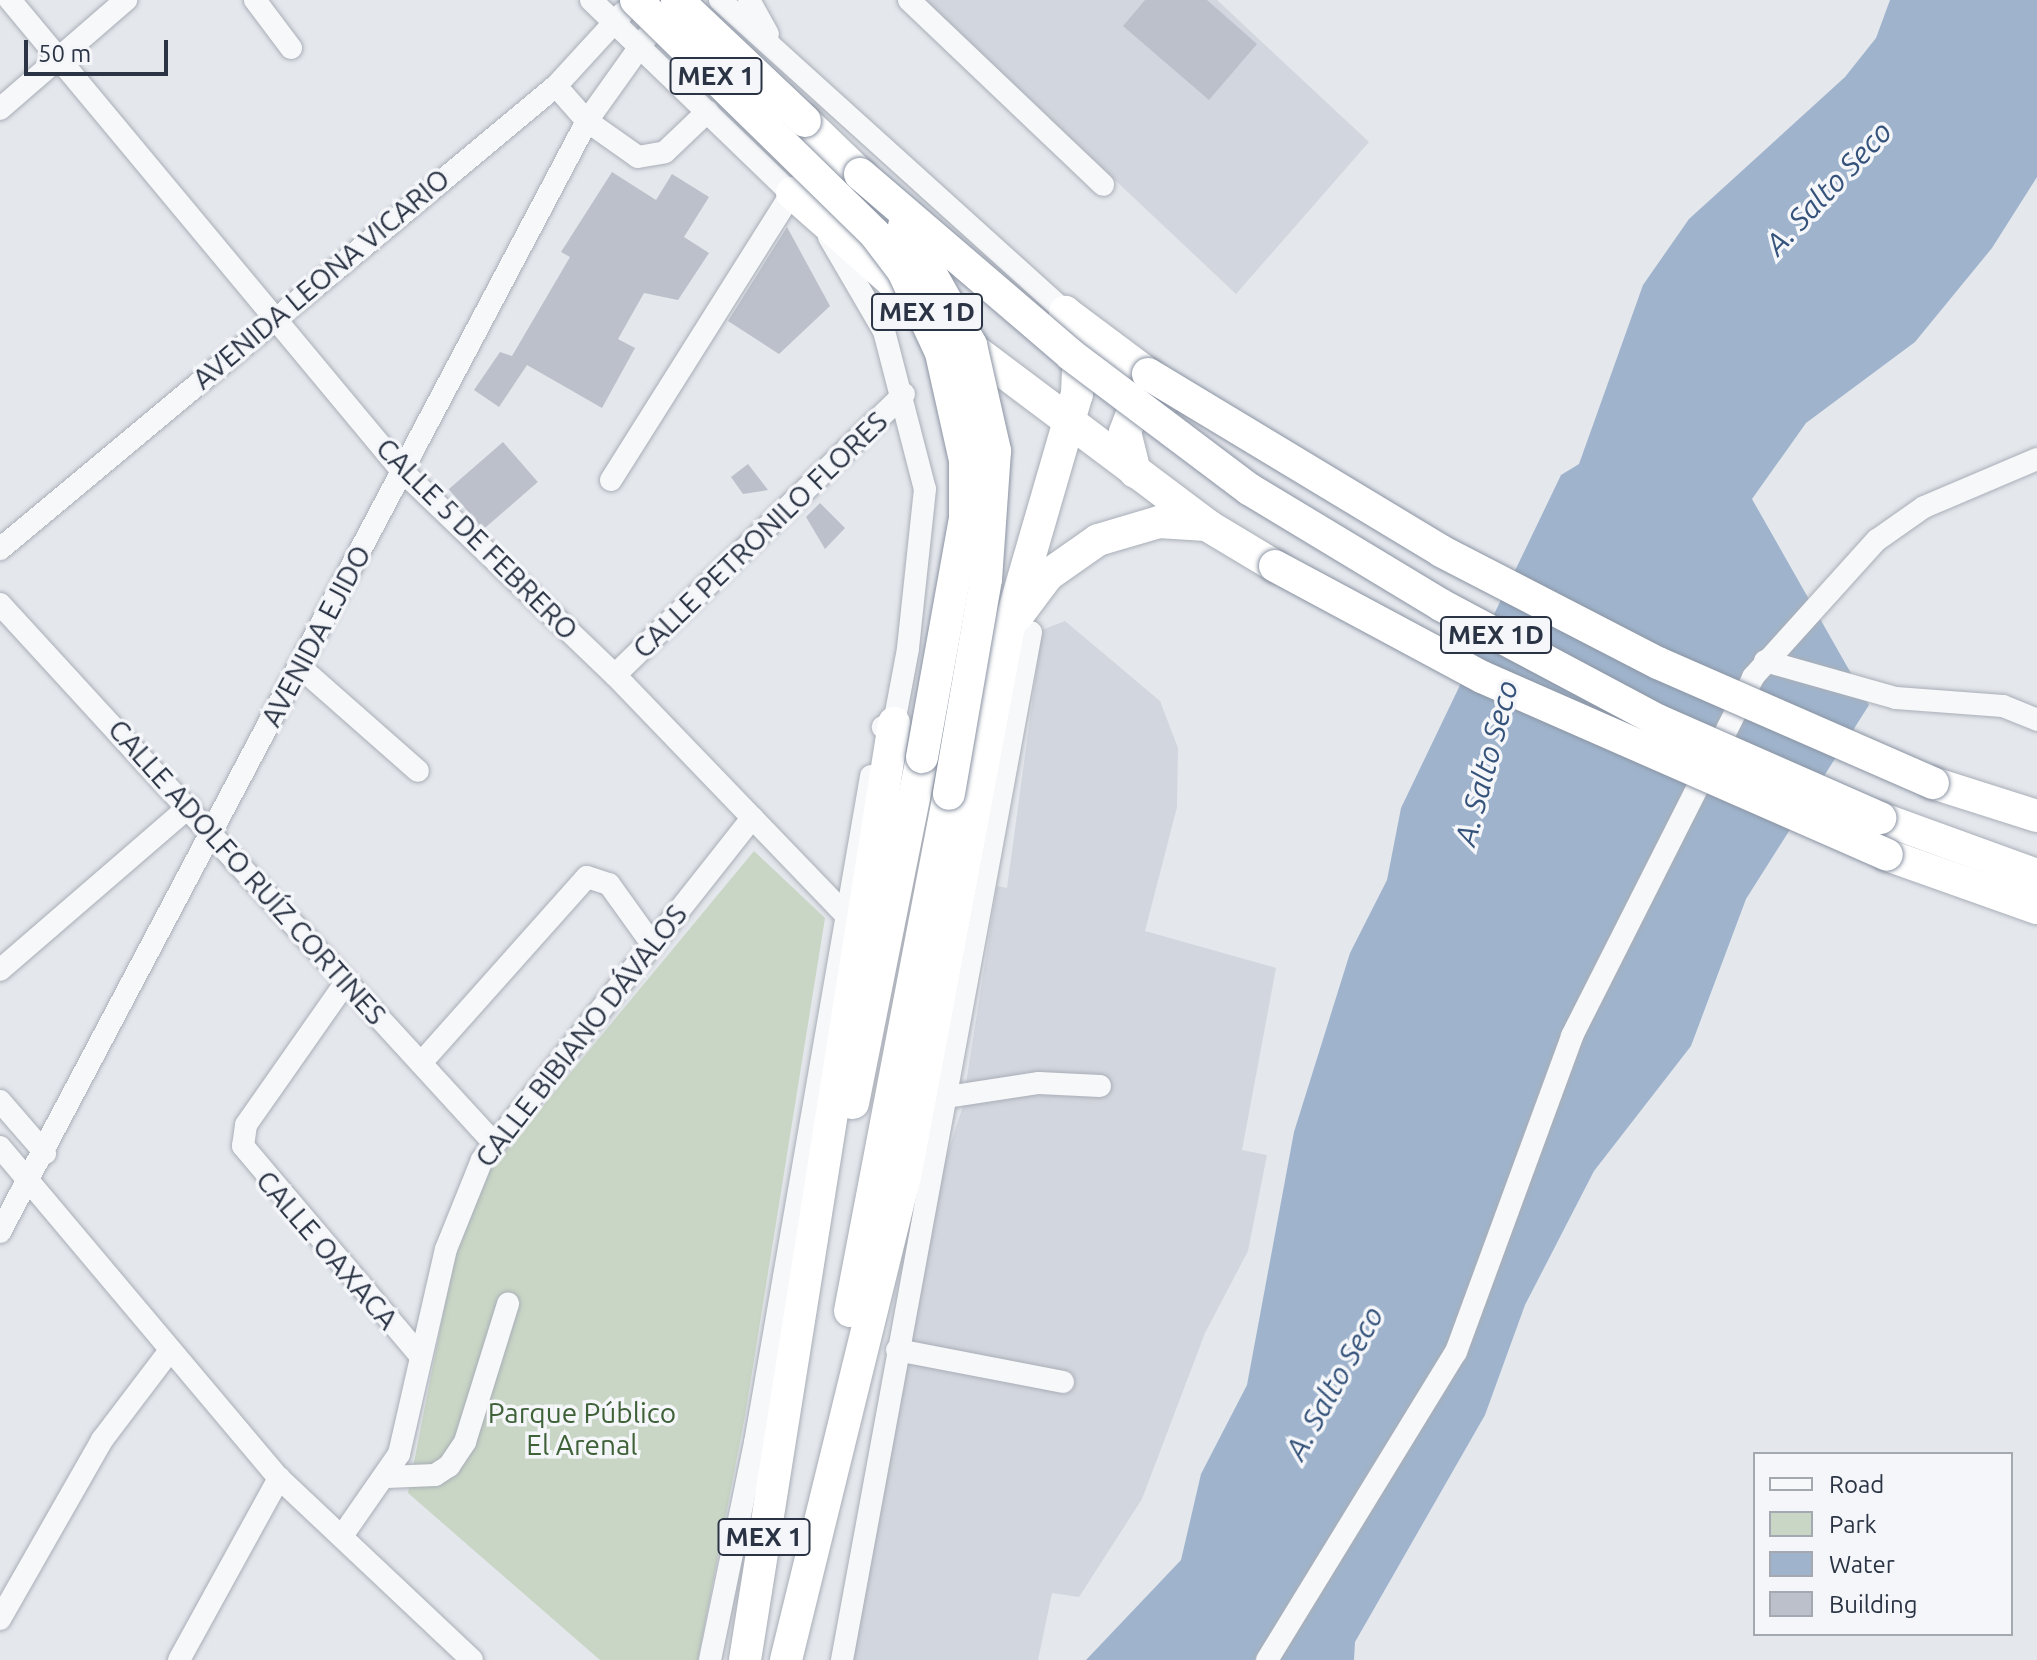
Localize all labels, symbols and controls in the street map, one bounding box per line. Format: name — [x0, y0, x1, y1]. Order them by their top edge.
scale bar — [28, 24, 172, 74]
text: 50 m — [38, 40, 91, 67]
road number: MEX 1 — [668, 54, 764, 98]
water label: A. Salto Seco — [1757, 114, 1899, 262]
street label: AVENIDA LEONA VICARIO — [186, 162, 456, 396]
road number: MEX 1D — [871, 290, 983, 334]
street label: CALLE PETRONILO FLORES — [626, 405, 894, 665]
street label: CALLE 5 DE FEBRERO — [369, 431, 585, 647]
street label: AVENIDA EJIDO — [254, 540, 378, 732]
road number: MEX 1D — [1440, 613, 1552, 657]
water label: A. Salto Seco — [1447, 677, 1525, 849]
street label: CALLE ADOLFO RUÍZ CORTINES — [101, 713, 393, 1031]
street label: CALLE BIBIANO DÁVALOS — [468, 898, 694, 1174]
street label: CALLE OAXACA — [249, 1164, 405, 1336]
water label: A. Salto Seco — [1277, 1300, 1391, 1466]
park label: Parque Público El Arenal — [488, 1396, 676, 1462]
legend — [1753, 1452, 2013, 1636]
text: Road — [1829, 1471, 1884, 1498]
text: Park — [1829, 1511, 1877, 1538]
road number: MEX 1 — [716, 1515, 812, 1559]
text: Water — [1829, 1551, 1895, 1578]
text: Building — [1829, 1591, 1917, 1618]

